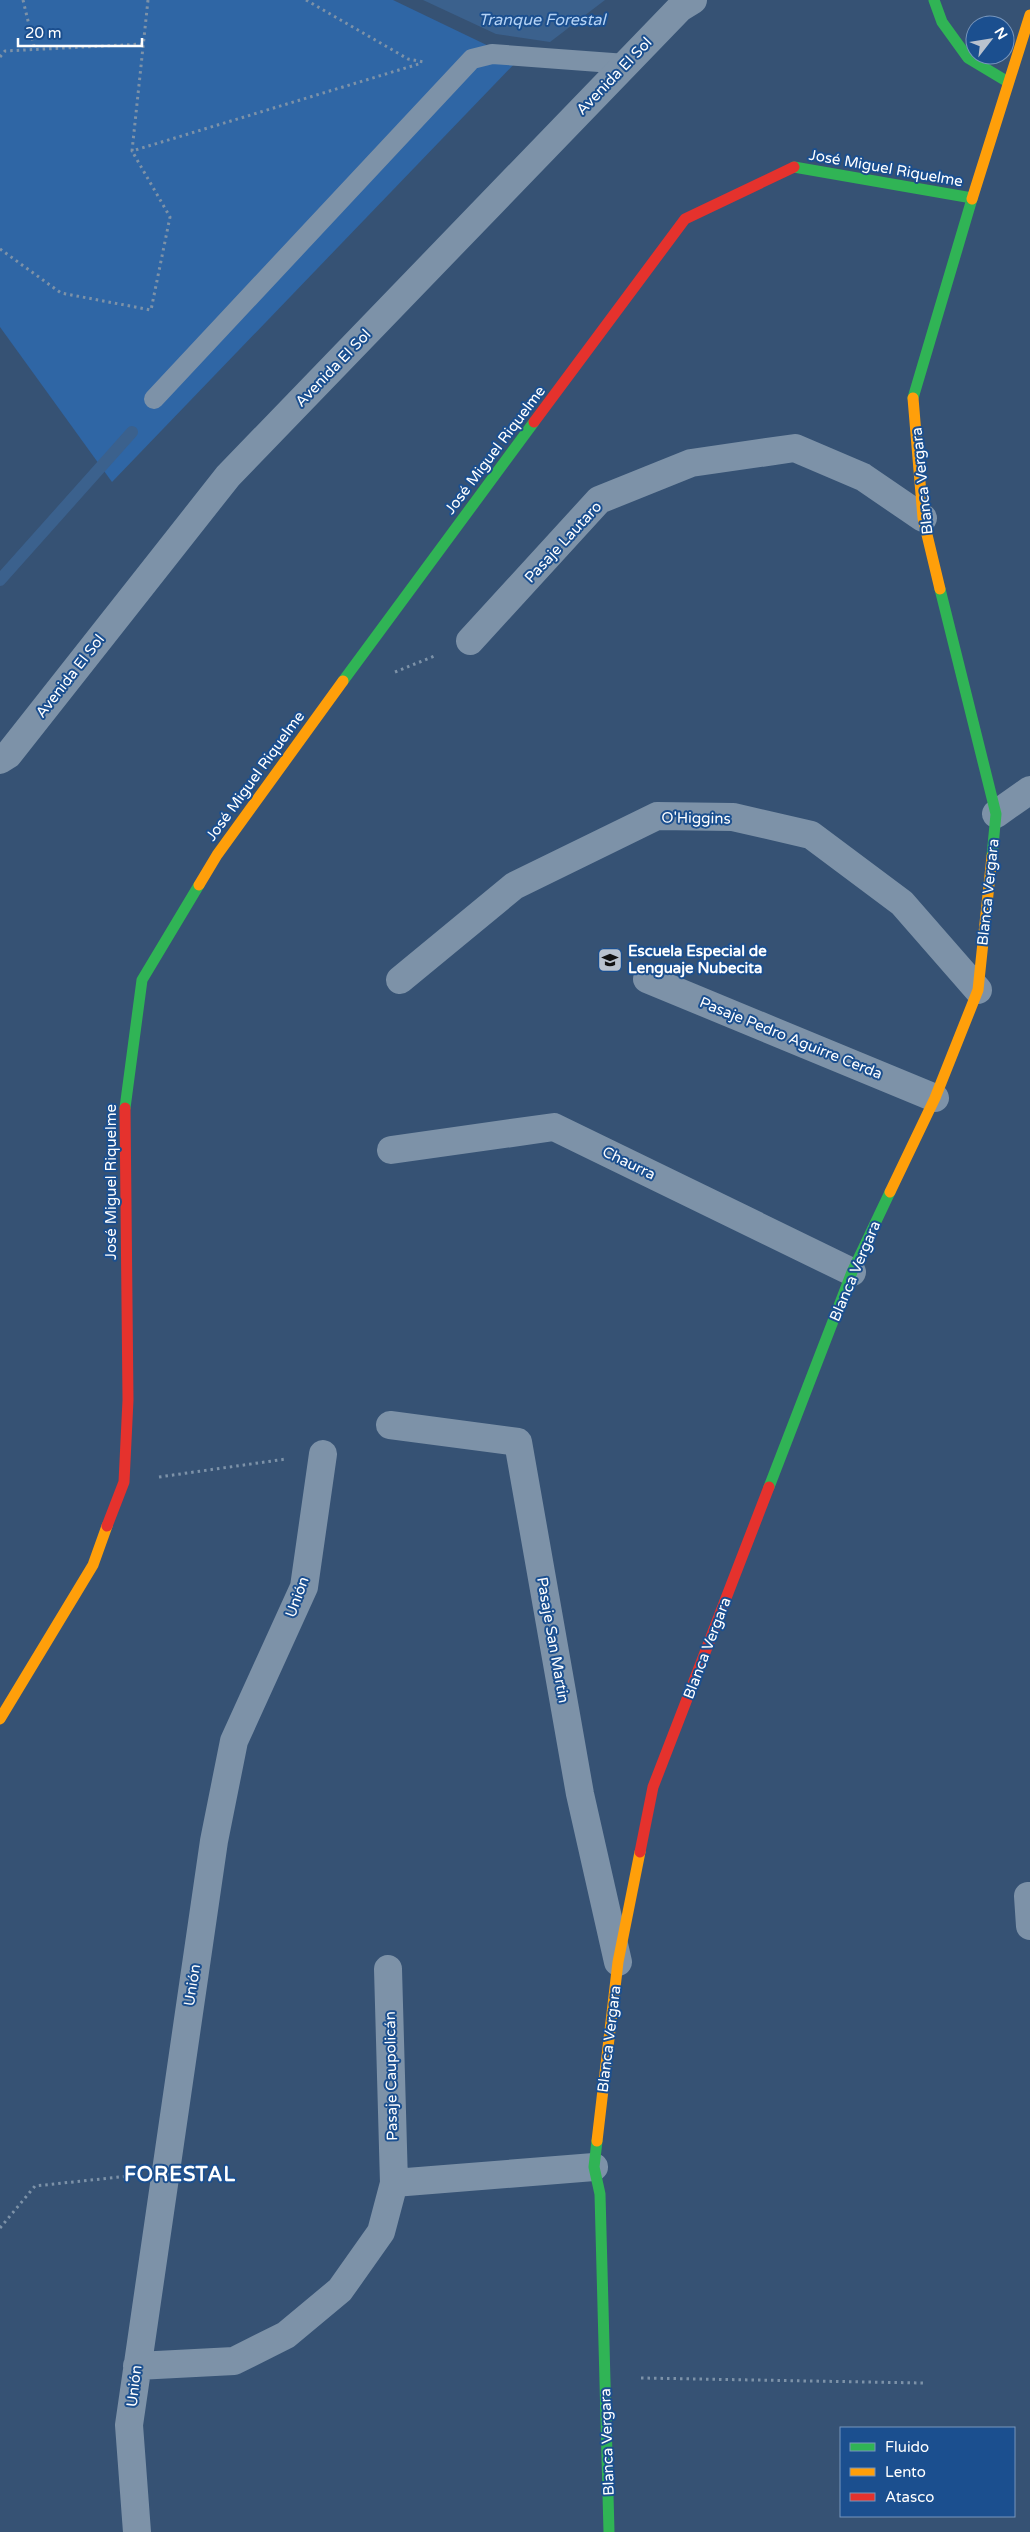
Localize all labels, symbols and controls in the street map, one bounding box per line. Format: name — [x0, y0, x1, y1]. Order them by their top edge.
water label: Tranque Forestal — [478, 10, 608, 30]
scale bar — [18, 15, 141, 47]
north arrow — [965, 15, 1015, 65]
text: 20 m — [25, 24, 62, 42]
text: N — [991, 24, 1011, 43]
street label: Avenida El Sol — [572, 33, 656, 119]
street label: José Miguel Riquelme — [808, 146, 964, 190]
street label: Avenida El Sol — [291, 325, 375, 411]
street label: José Miguel Riquelme — [441, 382, 549, 518]
street label: Blanca Vergara — [907, 427, 937, 535]
street label: Pasaje Lautaro — [521, 498, 605, 586]
street label: Avenida El Sol — [32, 631, 108, 721]
street label: José Miguel Riquelme — [202, 708, 308, 844]
street label: O'Higgins — [661, 808, 731, 828]
street label: Blanca Vergara — [973, 838, 1003, 946]
place label: Escuela Especial de Lenguaje Nubecita — [628, 942, 767, 978]
school or university icon: Escuela Especial de Lenguaje Nubecita — [597, 947, 623, 973]
street label: Pasaje Pedro Aguirre Cerda — [697, 993, 885, 1083]
street label: José Miguel Riquelme — [102, 1104, 120, 1260]
street label: Chaurra — [599, 1142, 659, 1184]
street label: Blanca Vergara — [826, 1218, 884, 1324]
street label: Unión — [281, 1574, 313, 1620]
street label: Pasaje San Martin — [533, 1575, 573, 1705]
street label: Blanca Vergara — [679, 1595, 735, 1701]
street label: Unión — [180, 1963, 204, 2007]
street label: Blanca Vergara — [594, 1985, 624, 2093]
street label: Pasaje Caupolicán — [381, 2011, 401, 2141]
district label: FORESTAL — [124, 2163, 236, 2187]
street label: Unión — [122, 2364, 146, 2408]
street label: Blanca Vergara — [596, 2388, 618, 2496]
legend — [840, 2427, 1015, 2517]
text: Fluido — [885, 2438, 929, 2456]
text: Lento — [885, 2463, 926, 2481]
text: Atasco — [885, 2488, 934, 2506]

